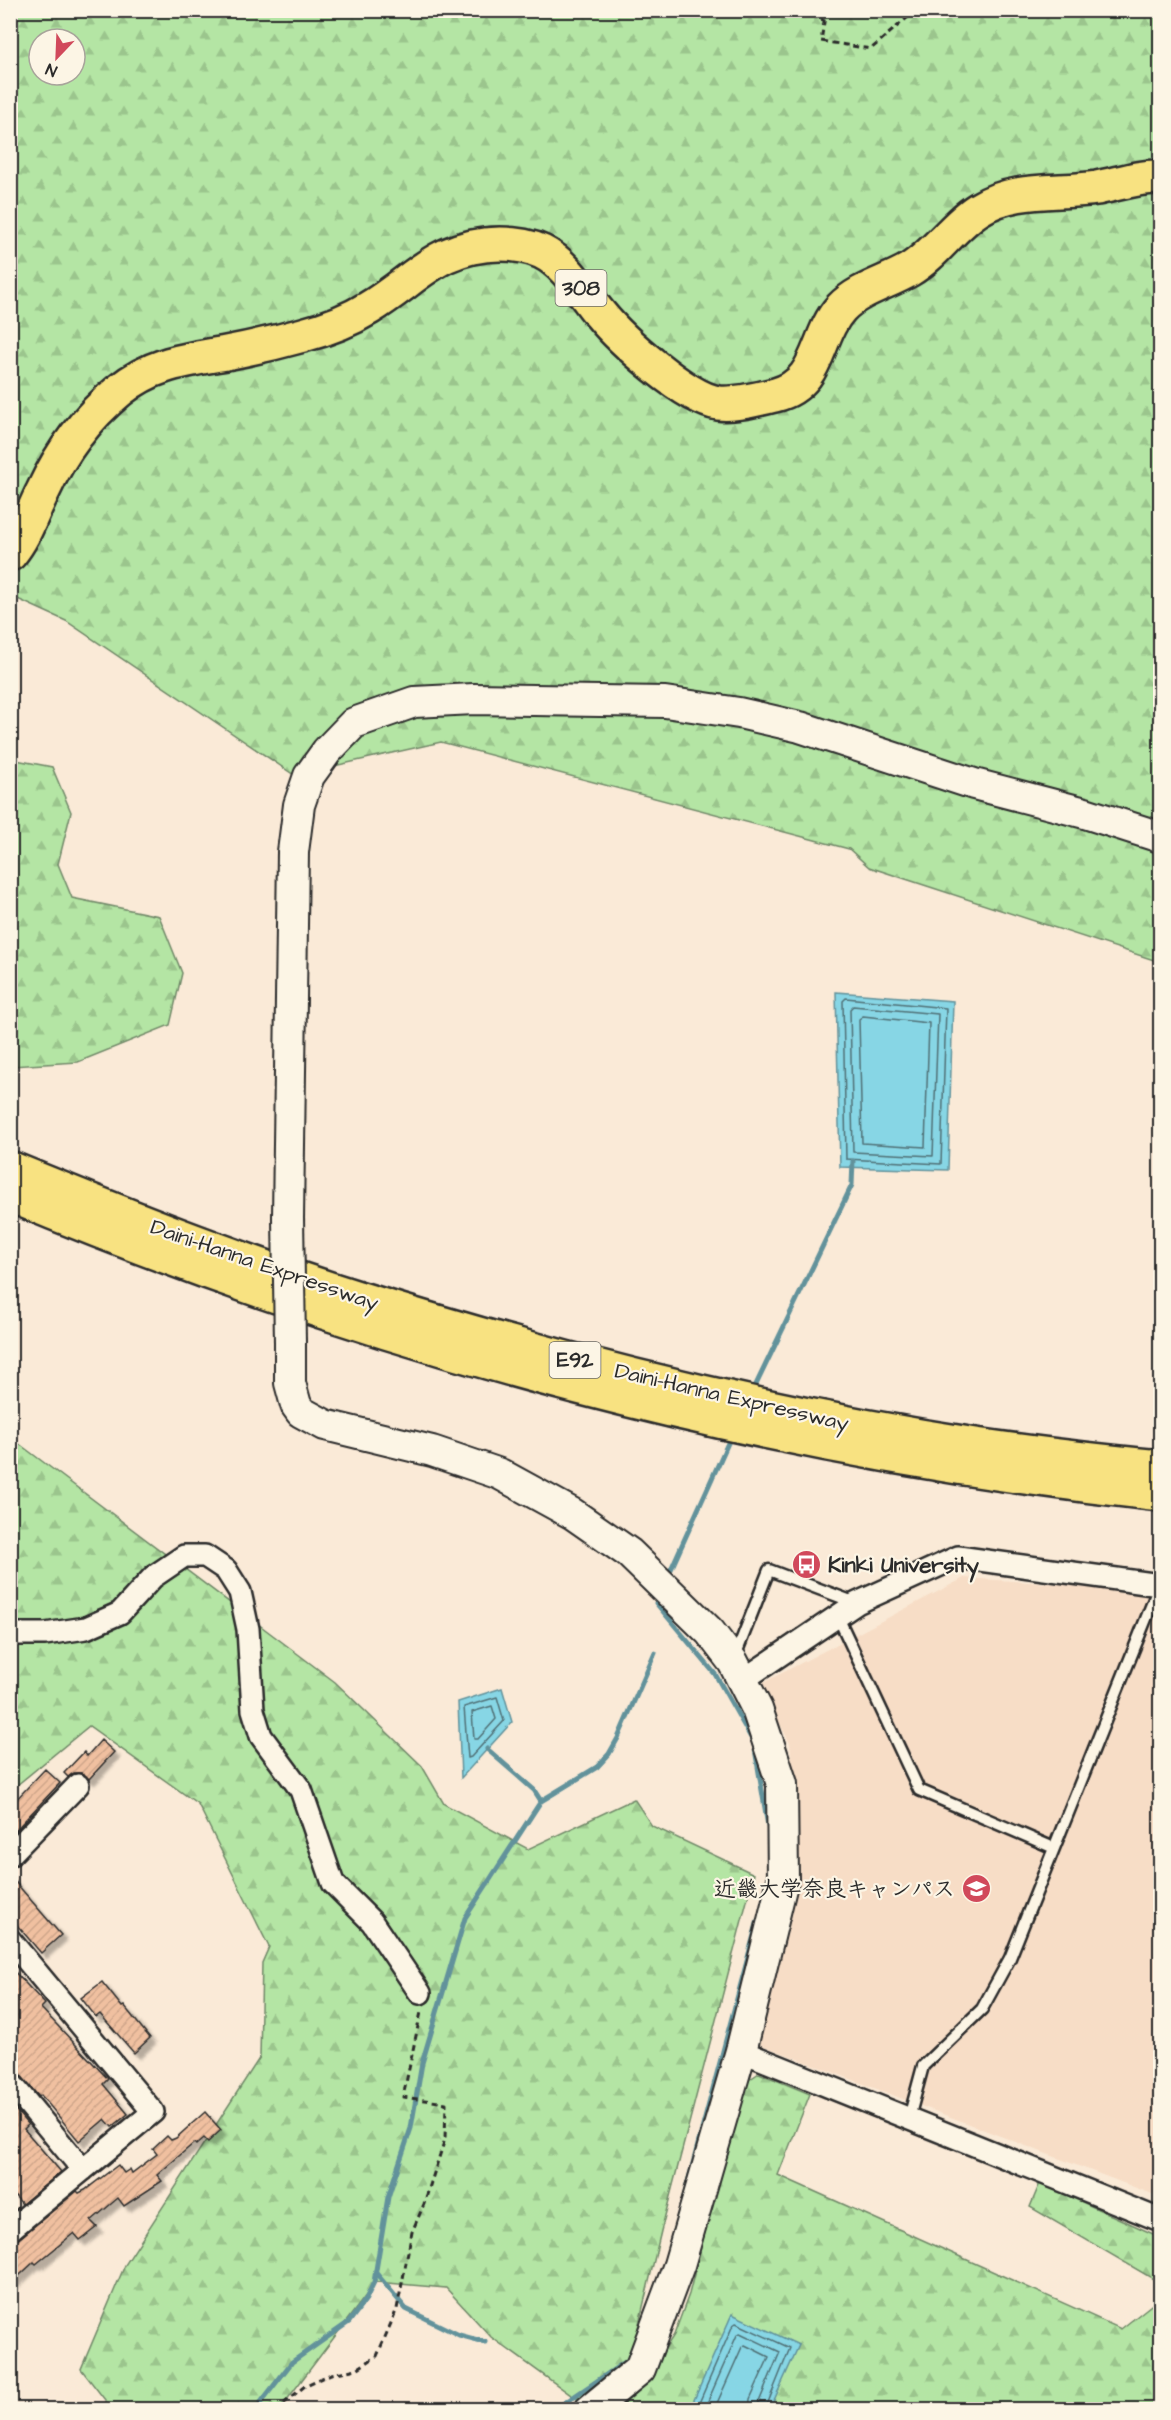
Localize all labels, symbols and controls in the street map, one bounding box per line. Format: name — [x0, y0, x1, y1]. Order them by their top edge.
north arrow — [27, 27, 87, 87]
text: N — [43, 58, 60, 82]
road number: 308 — [556, 270, 606, 306]
street label: Daini-Hanna Expressway — [146, 1212, 383, 1320]
road number: E92 — [550, 1342, 600, 1378]
street label: Daini-Hanna Expressway — [611, 1355, 852, 1440]
bus stop icon: Kinki University — [791, 1548, 823, 1580]
place label: Kinki University — [828, 1550, 980, 1583]
school or university icon: 近畿大学奈良キャンパス — [960, 1872, 992, 1904]
place label: 近畿大学奈良キャンパス — [714, 1874, 955, 1905]

